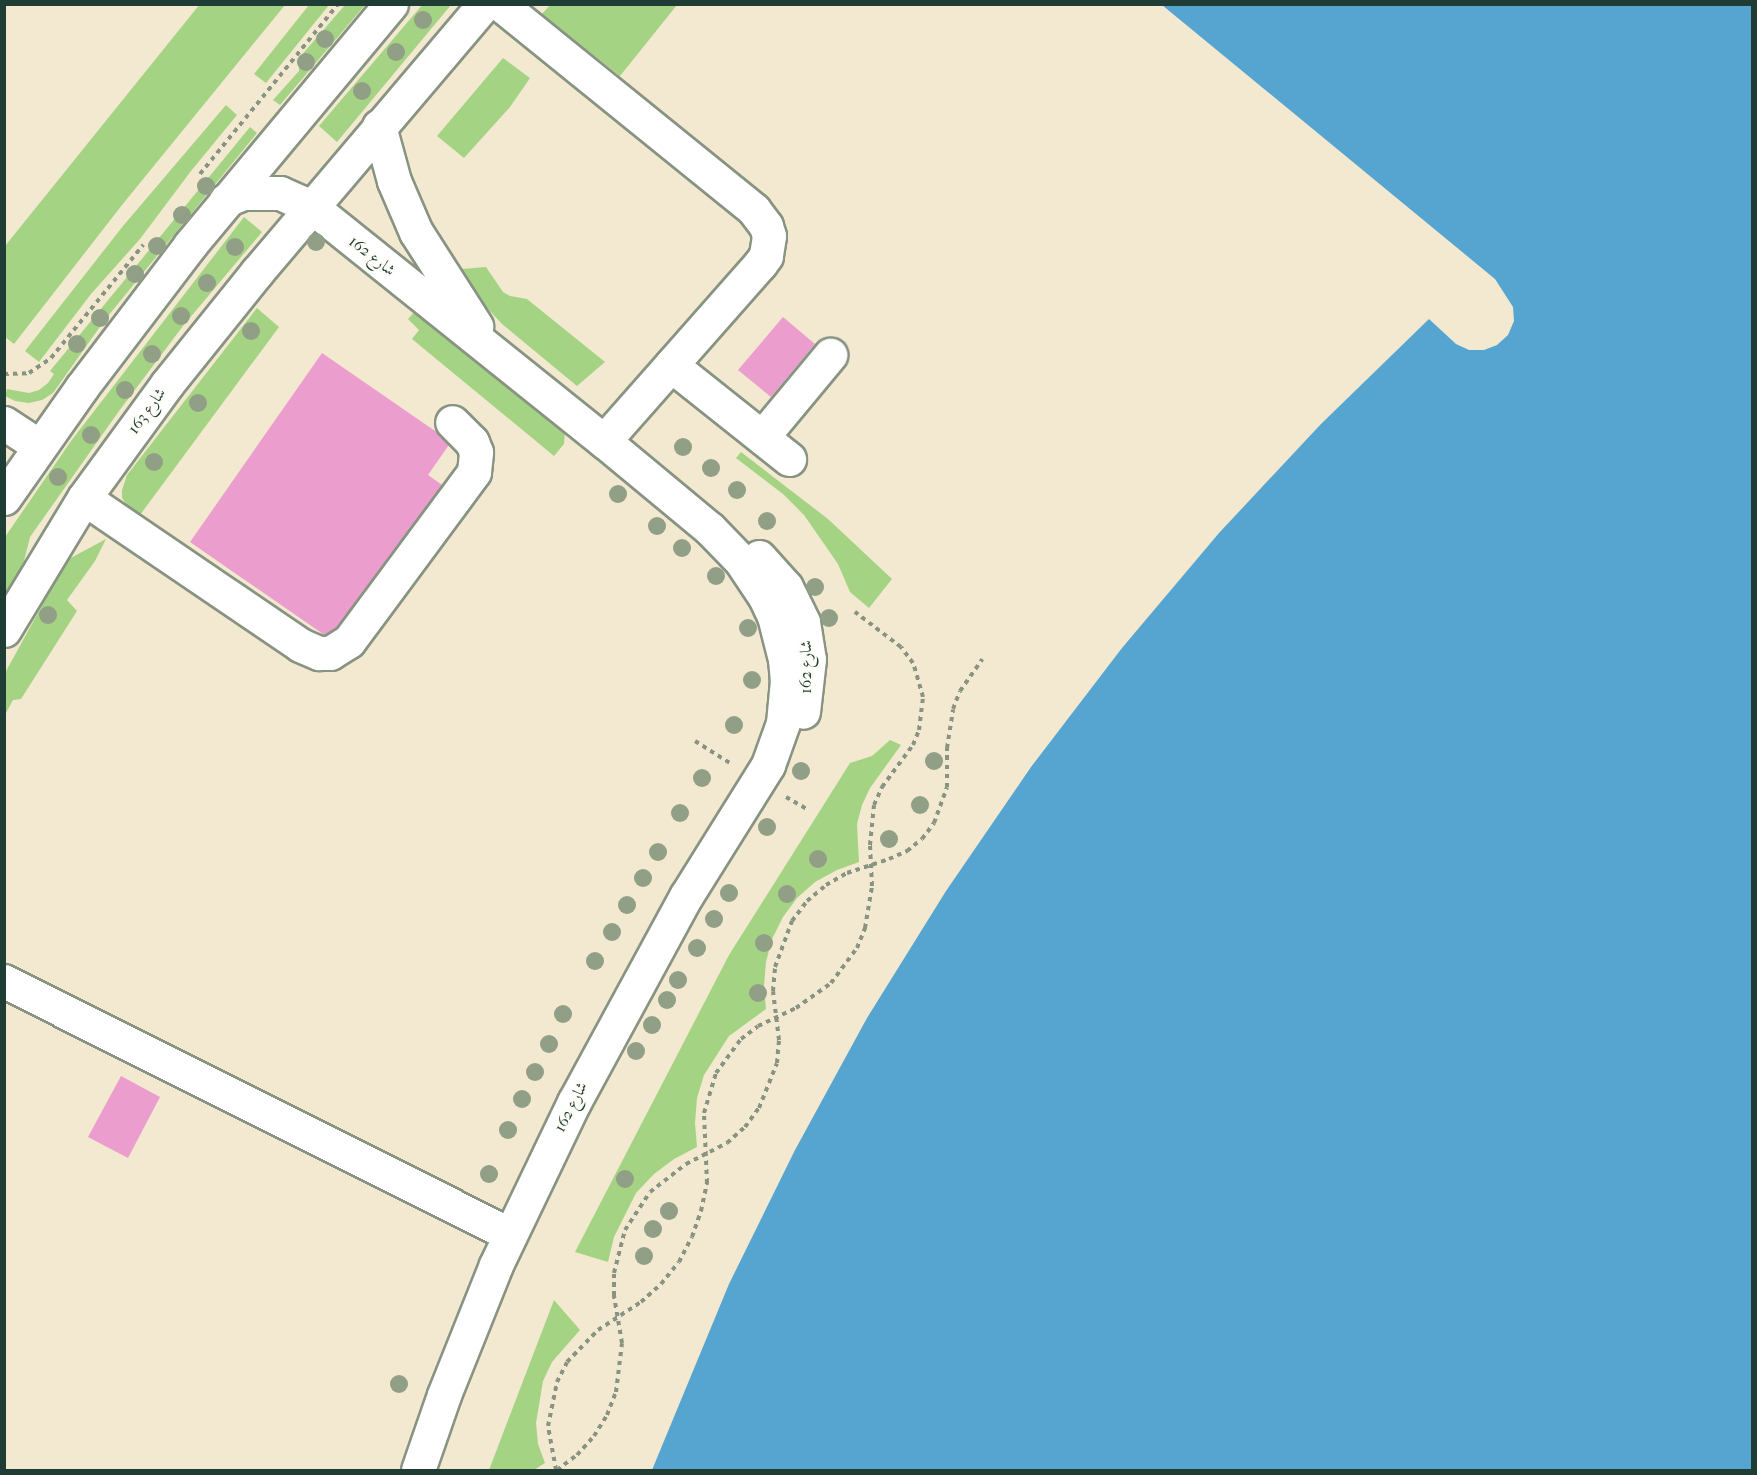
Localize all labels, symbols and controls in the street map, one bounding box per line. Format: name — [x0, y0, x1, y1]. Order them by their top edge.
street label: شارع 162 — [345, 232, 399, 280]
street label: شارع 163 — [124, 384, 170, 438]
street label: شارع 162 — [796, 640, 816, 694]
street label: شارع 162 — [550, 1079, 592, 1135]

